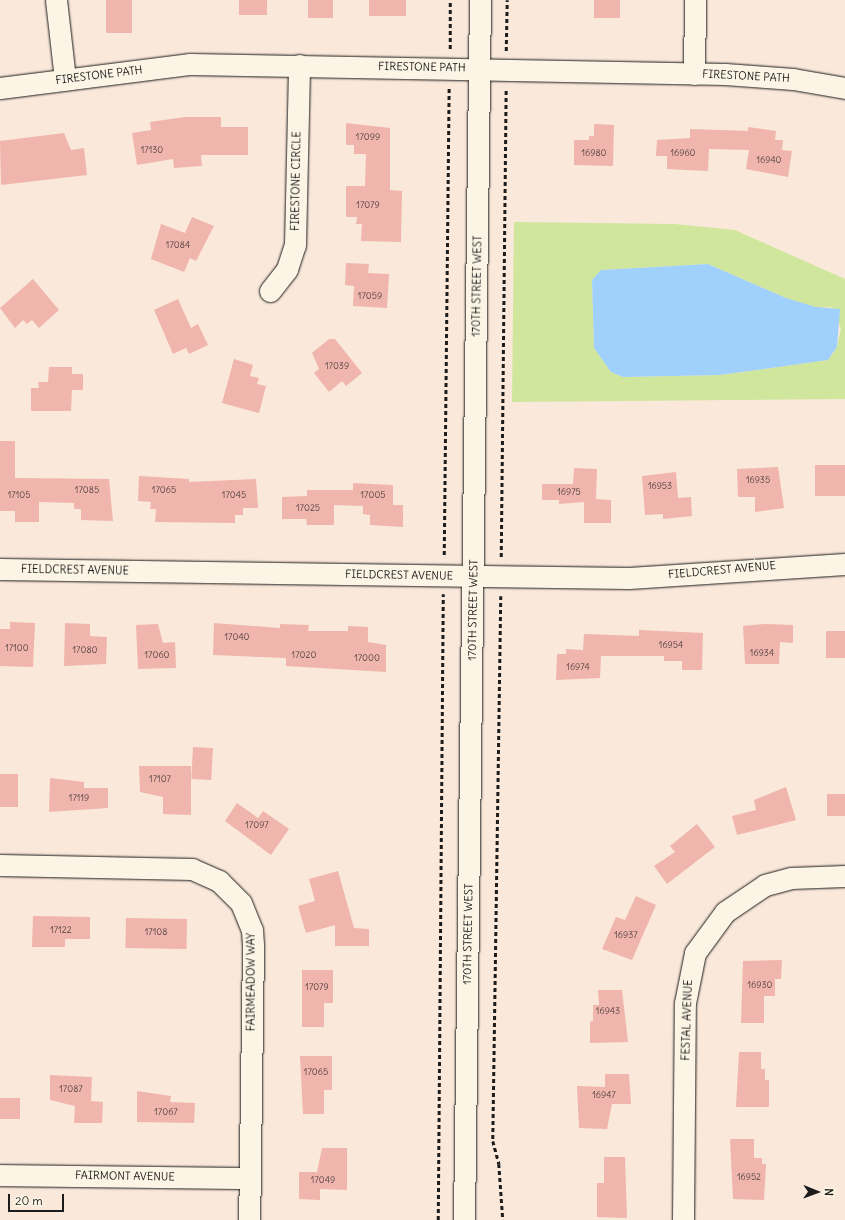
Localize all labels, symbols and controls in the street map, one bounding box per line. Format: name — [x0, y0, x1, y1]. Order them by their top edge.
street label: FIRESTONE PATH — [378, 60, 466, 74]
street label: FIRESTONE PATH — [55, 63, 143, 87]
street label: FIRESTONE PATH — [702, 67, 790, 85]
street label: FIRESTONE CIRCLE — [289, 131, 303, 231]
house number: 17099 — [356, 132, 380, 142]
house number: 17130 — [141, 145, 163, 155]
house number: 16980 — [581, 148, 607, 158]
house number: 16960 — [670, 148, 696, 158]
house number: 16940 — [756, 155, 782, 165]
house number: 17079 — [356, 200, 380, 210]
street label: 170TH STREET WEST — [470, 235, 484, 337]
house number: 17084 — [166, 240, 190, 250]
house number: 17059 — [358, 291, 382, 301]
house number: 17039 — [325, 361, 349, 371]
house number: 16935 — [746, 475, 770, 485]
house number: 16953 — [648, 481, 672, 491]
house number: 17085 — [75, 485, 99, 495]
house number: 17065 — [152, 485, 176, 495]
house number: 16975 — [557, 487, 581, 497]
house number: 17105 — [8, 490, 30, 500]
house number: 17045 — [222, 490, 246, 500]
house number: 17005 — [360, 490, 386, 500]
house number: 17025 — [296, 503, 320, 513]
street label: 170TH STREET WEST — [466, 559, 480, 661]
street label: FIELDCREST AVENUE — [668, 559, 776, 581]
street label: FIELDCREST AVENUE — [21, 562, 129, 578]
street label: FIELDCREST AVENUE — [345, 567, 453, 583]
house number: 17040 — [224, 632, 250, 642]
house number: 16954 — [659, 640, 683, 650]
house number: 17100 — [5, 643, 29, 653]
house number: 17080 — [72, 645, 98, 655]
house number: 16934 — [750, 648, 774, 658]
house number: 17060 — [144, 650, 170, 660]
house number: 17020 — [292, 650, 316, 660]
house number: 17000 — [354, 653, 380, 663]
house number: 16974 — [566, 662, 590, 672]
house number: 17107 — [149, 774, 171, 784]
house number: 17119 — [69, 793, 89, 803]
house number: 17097 — [245, 820, 269, 830]
street label: 170TH STREET WEST — [461, 883, 475, 985]
house number: 17122 — [50, 925, 72, 935]
house number: 17108 — [145, 927, 167, 937]
house number: 16937 — [614, 930, 638, 940]
street label: FAIRMEADOW WAY — [244, 933, 258, 1031]
street label: FESTAL AVENUE — [679, 979, 695, 1061]
house number: 16930 — [748, 980, 772, 990]
house number: 17079 — [305, 982, 329, 992]
house number: 16943 — [596, 1006, 620, 1016]
house number: 17065 — [304, 1067, 328, 1077]
house number: 17087 — [59, 1084, 83, 1094]
house number: 16947 — [592, 1090, 616, 1100]
house number: 17067 — [154, 1107, 178, 1117]
street label: FAIRMONT AVENUE — [75, 1169, 175, 1183]
house number: 16952 — [737, 1172, 761, 1182]
north arrow — [797, 1172, 837, 1212]
house number: 17049 — [311, 1175, 335, 1185]
scale bar — [10, 1186, 66, 1212]
text: N — [822, 1188, 836, 1196]
text: 20 m — [15, 1193, 43, 1208]

